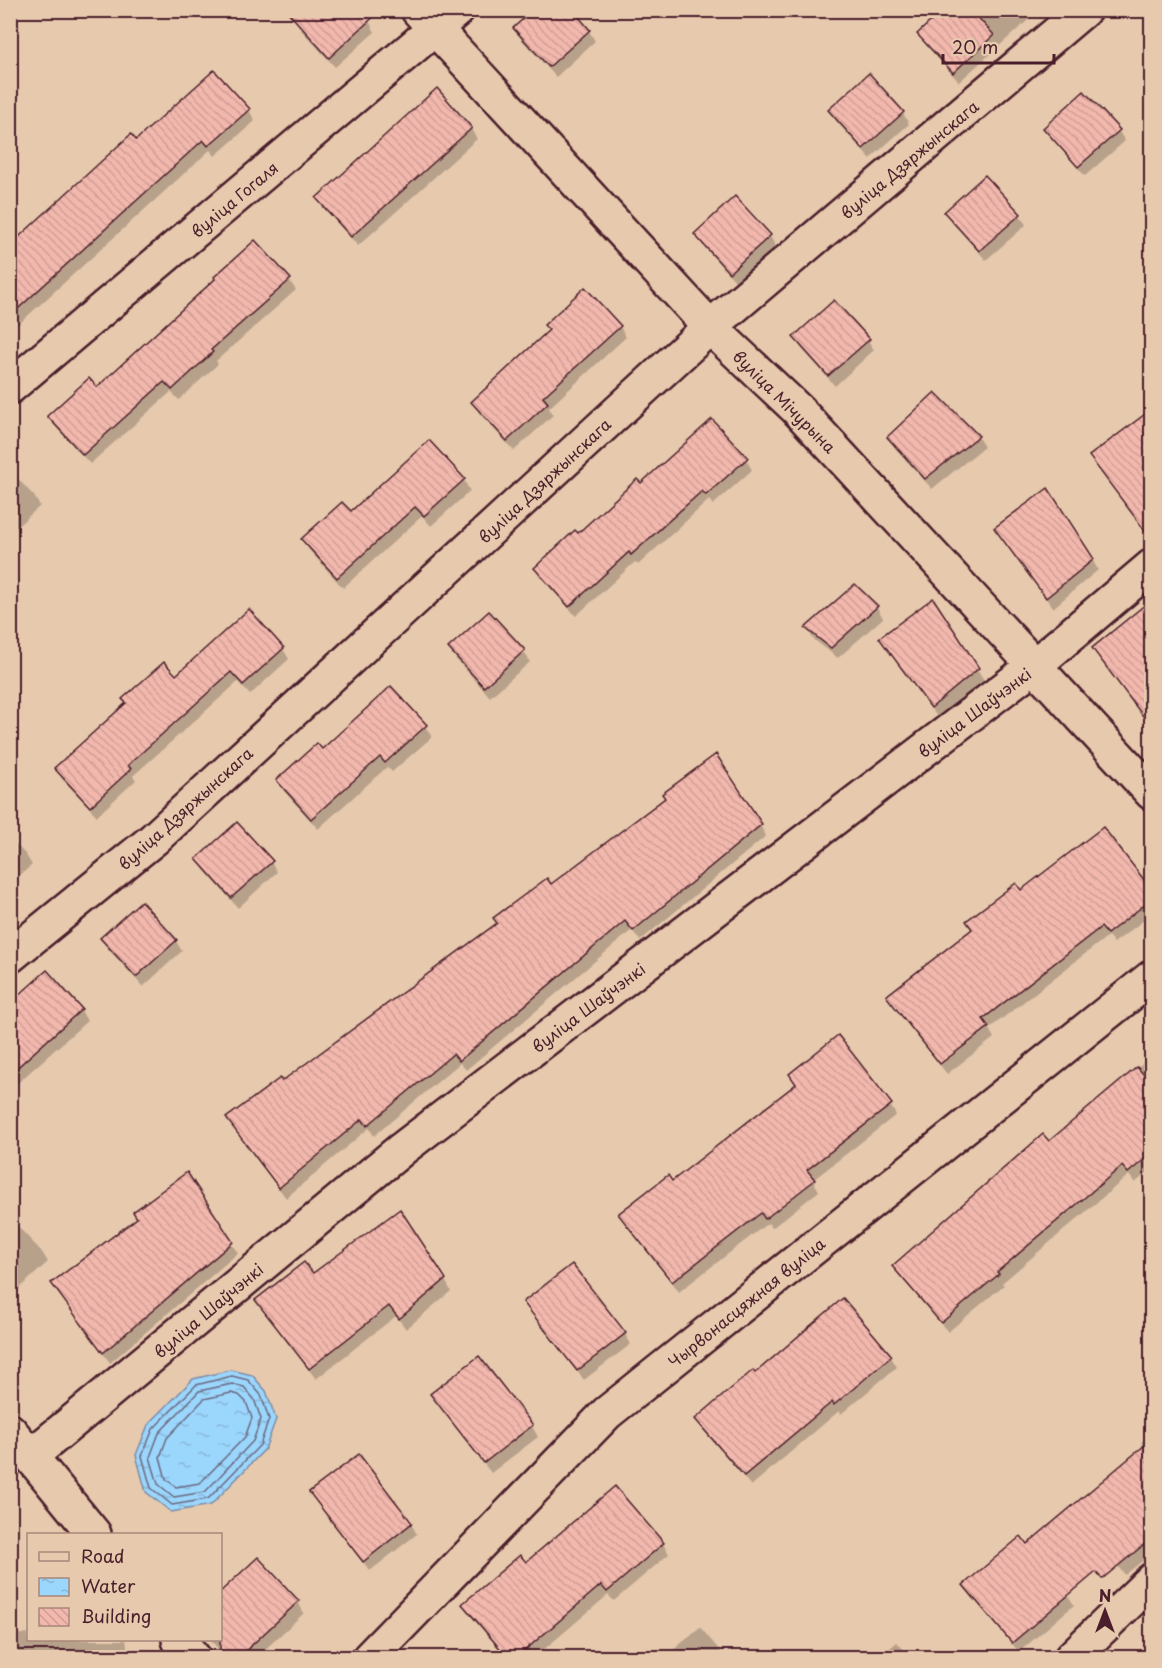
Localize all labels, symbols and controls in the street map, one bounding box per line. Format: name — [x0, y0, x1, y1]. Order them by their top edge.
scale bar — [943, 27, 1054, 65]
text: 20 m — [952, 33, 998, 60]
street label: вуліца Дзяржынскага — [835, 94, 983, 224]
street label: вуліца Гогаля — [185, 155, 283, 243]
street label: вуліца Мічурына — [728, 344, 842, 458]
street label: вуліца Дзяржынскага — [472, 412, 616, 548]
street label: вуліца Шаўчэнкі — [912, 661, 1036, 763]
street label: вуліца Дзяржынскага — [112, 741, 258, 875]
street label: вуліца Шаўчэнкі — [526, 956, 650, 1058]
street label: Чырвонасцяжная вуліца — [662, 1231, 830, 1373]
street label: вуліца Шаўчэнкі — [148, 1257, 268, 1363]
legend — [27, 1533, 222, 1641]
text: Road — [81, 1542, 125, 1569]
text: Water — [81, 1572, 136, 1599]
north arrow — [1075, 1581, 1135, 1641]
text: N — [1099, 1583, 1111, 1607]
text: Building — [81, 1602, 151, 1629]

